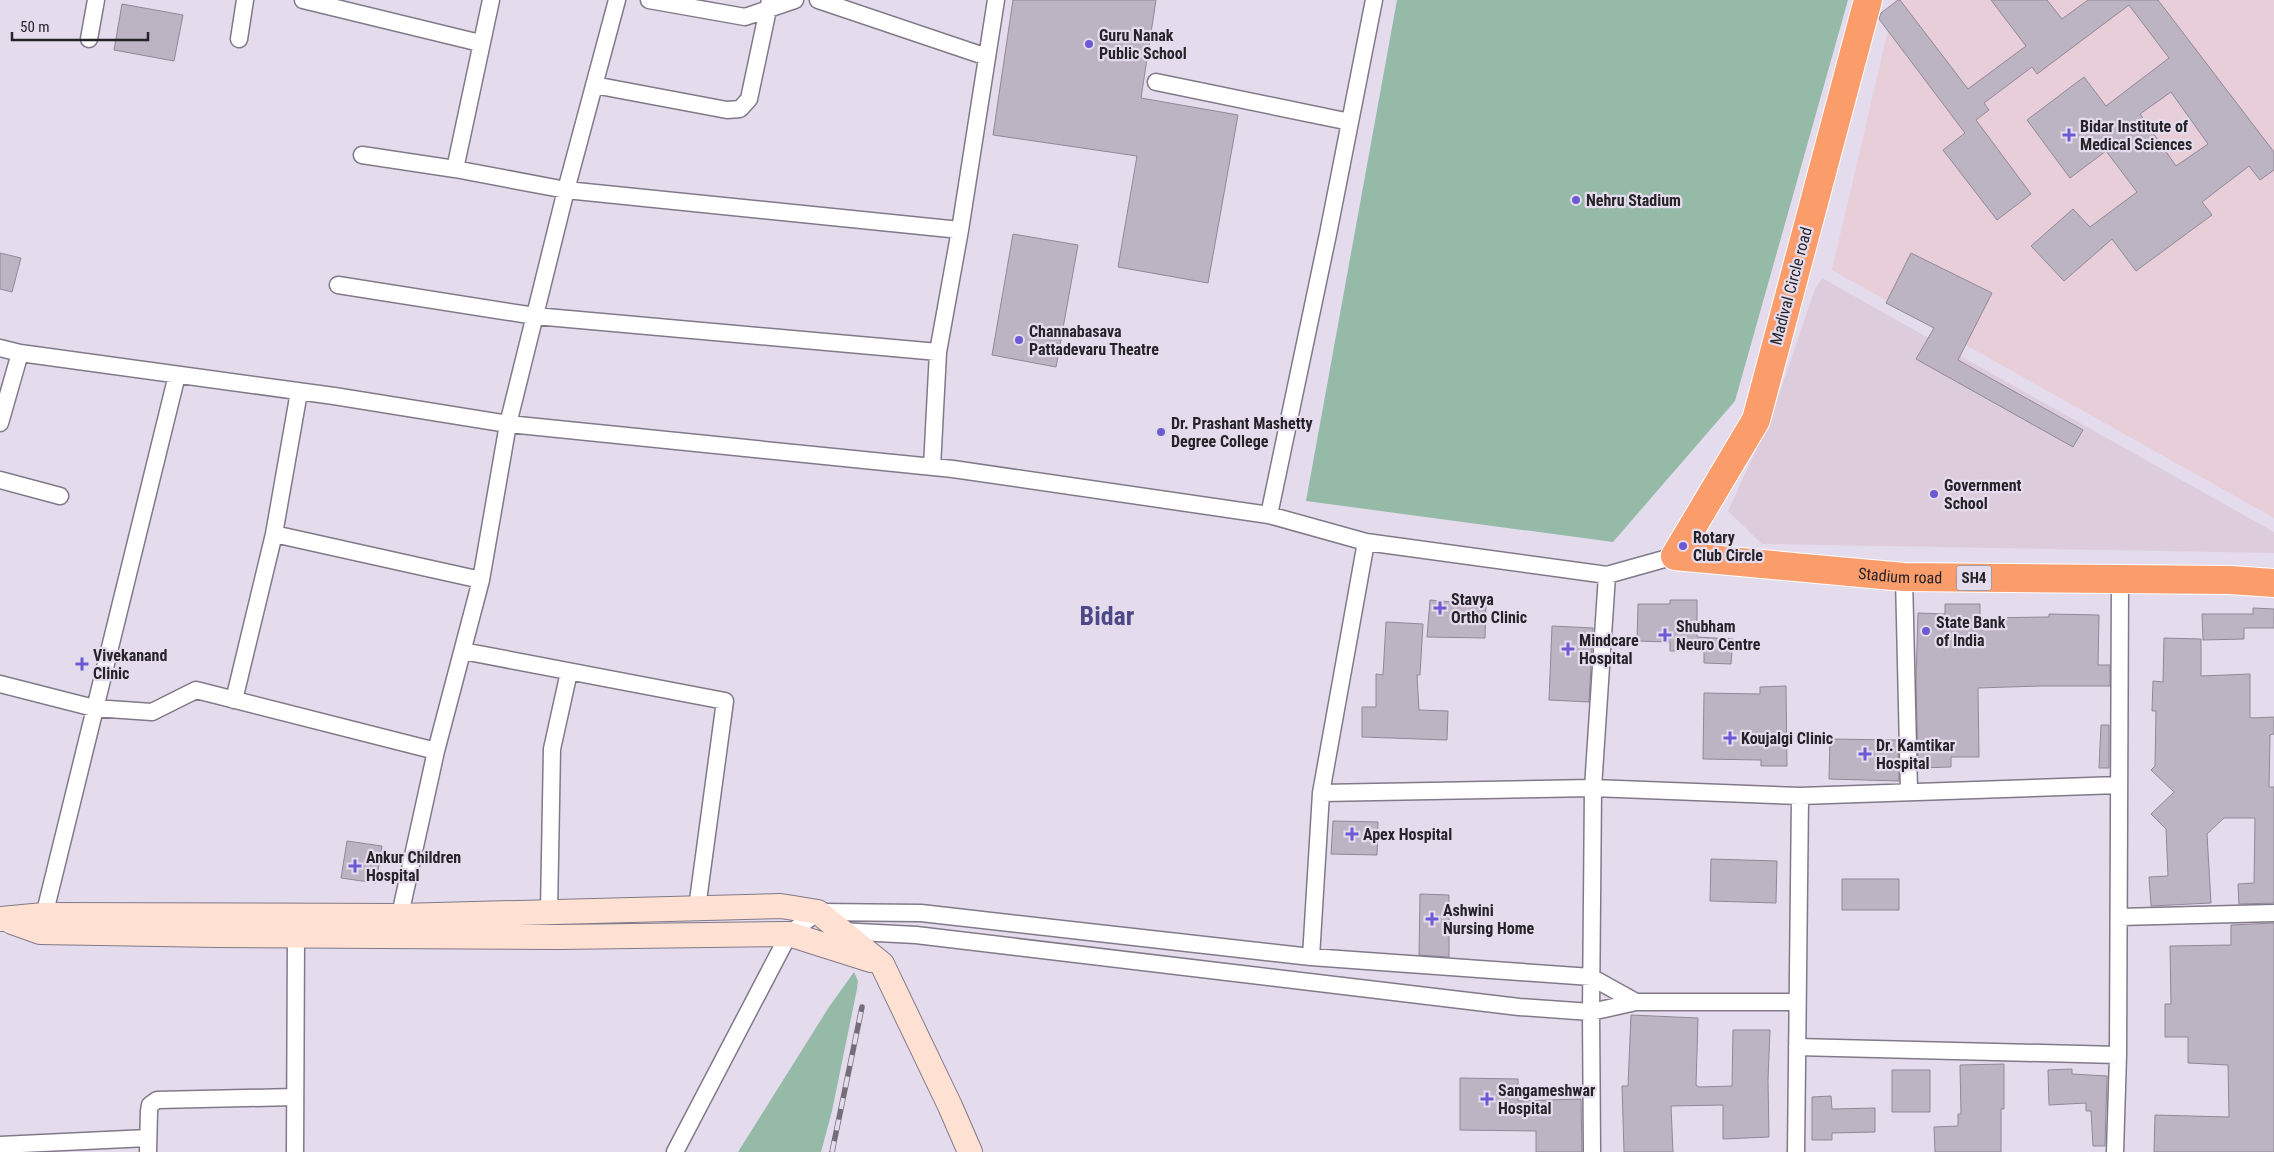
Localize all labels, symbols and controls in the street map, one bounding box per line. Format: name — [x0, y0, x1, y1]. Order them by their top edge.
scale bar — [12, 10, 149, 42]
text: 50 m — [20, 18, 50, 36]
place label: Guru Nanak Public School — [1099, 26, 1187, 63]
marker: Guru Nanak Public School — [1083, 38, 1095, 50]
place label: Bidar Institute of Medical Sciences — [2080, 117, 2192, 154]
marker: Bidar Institute of Medical Sciences — [2062, 128, 2076, 142]
place label: Nehru Stadium — [1586, 191, 1681, 210]
marker: Nehru Stadium — [1570, 194, 1582, 206]
street label: Madival Circle road — [1766, 225, 1816, 347]
place label: Channabasava Pattadevaru Theatre — [1029, 322, 1159, 359]
marker: Channabasava Pattadevaru Theatre — [1013, 334, 1025, 346]
place label: Dr. Prashant Mashetty Degree College — [1171, 414, 1313, 451]
marker: Dr. Prashant Mashetty Degree College — [1155, 426, 1167, 438]
place label: Government School — [1944, 476, 2022, 513]
marker: Government School — [1928, 488, 1940, 500]
place label: Rotary Club Circle — [1693, 528, 1763, 565]
marker: Rotary Club Circle — [1677, 540, 1689, 552]
street label: Stadium road — [1857, 563, 1942, 587]
road number: SH4 — [1956, 566, 1992, 590]
place label: Stavya Ortho Clinic — [1451, 590, 1527, 627]
district label: Bidar — [1080, 601, 1135, 631]
marker: Stavya Ortho Clinic — [1433, 601, 1447, 615]
place label: State Bank of India — [1936, 613, 2006, 650]
place label: Shubham Neuro Centre — [1676, 617, 1761, 654]
marker: State Bank of India — [1920, 625, 1932, 637]
marker: Shubham Neuro Centre — [1658, 628, 1672, 642]
place label: Mindcare Hospital — [1579, 631, 1639, 668]
marker: Mindcare Hospital — [1561, 642, 1575, 656]
place label: Vivekanand Clinic — [93, 646, 167, 683]
marker: Vivekanand Clinic — [75, 657, 89, 671]
place label: Koujalgi Clinic — [1741, 729, 1833, 748]
marker: Koujalgi Clinic — [1723, 731, 1737, 745]
place label: Dr. Kamtikar Hospital — [1876, 736, 1955, 773]
marker: Dr. Kamtikar Hospital — [1858, 747, 1872, 761]
place label: Apex Hospital — [1363, 825, 1452, 844]
marker: Apex Hospital — [1345, 827, 1359, 841]
place label: Ankur Children Hospital — [366, 848, 461, 885]
marker: Ankur Children Hospital — [348, 859, 362, 873]
place label: Ashwini Nursing Home — [1443, 901, 1535, 938]
marker: Ashwini Nursing Home — [1425, 912, 1439, 926]
place label: Sangameshwar Hospital — [1498, 1081, 1595, 1118]
marker: Sangameshwar Hospital — [1480, 1092, 1494, 1106]

